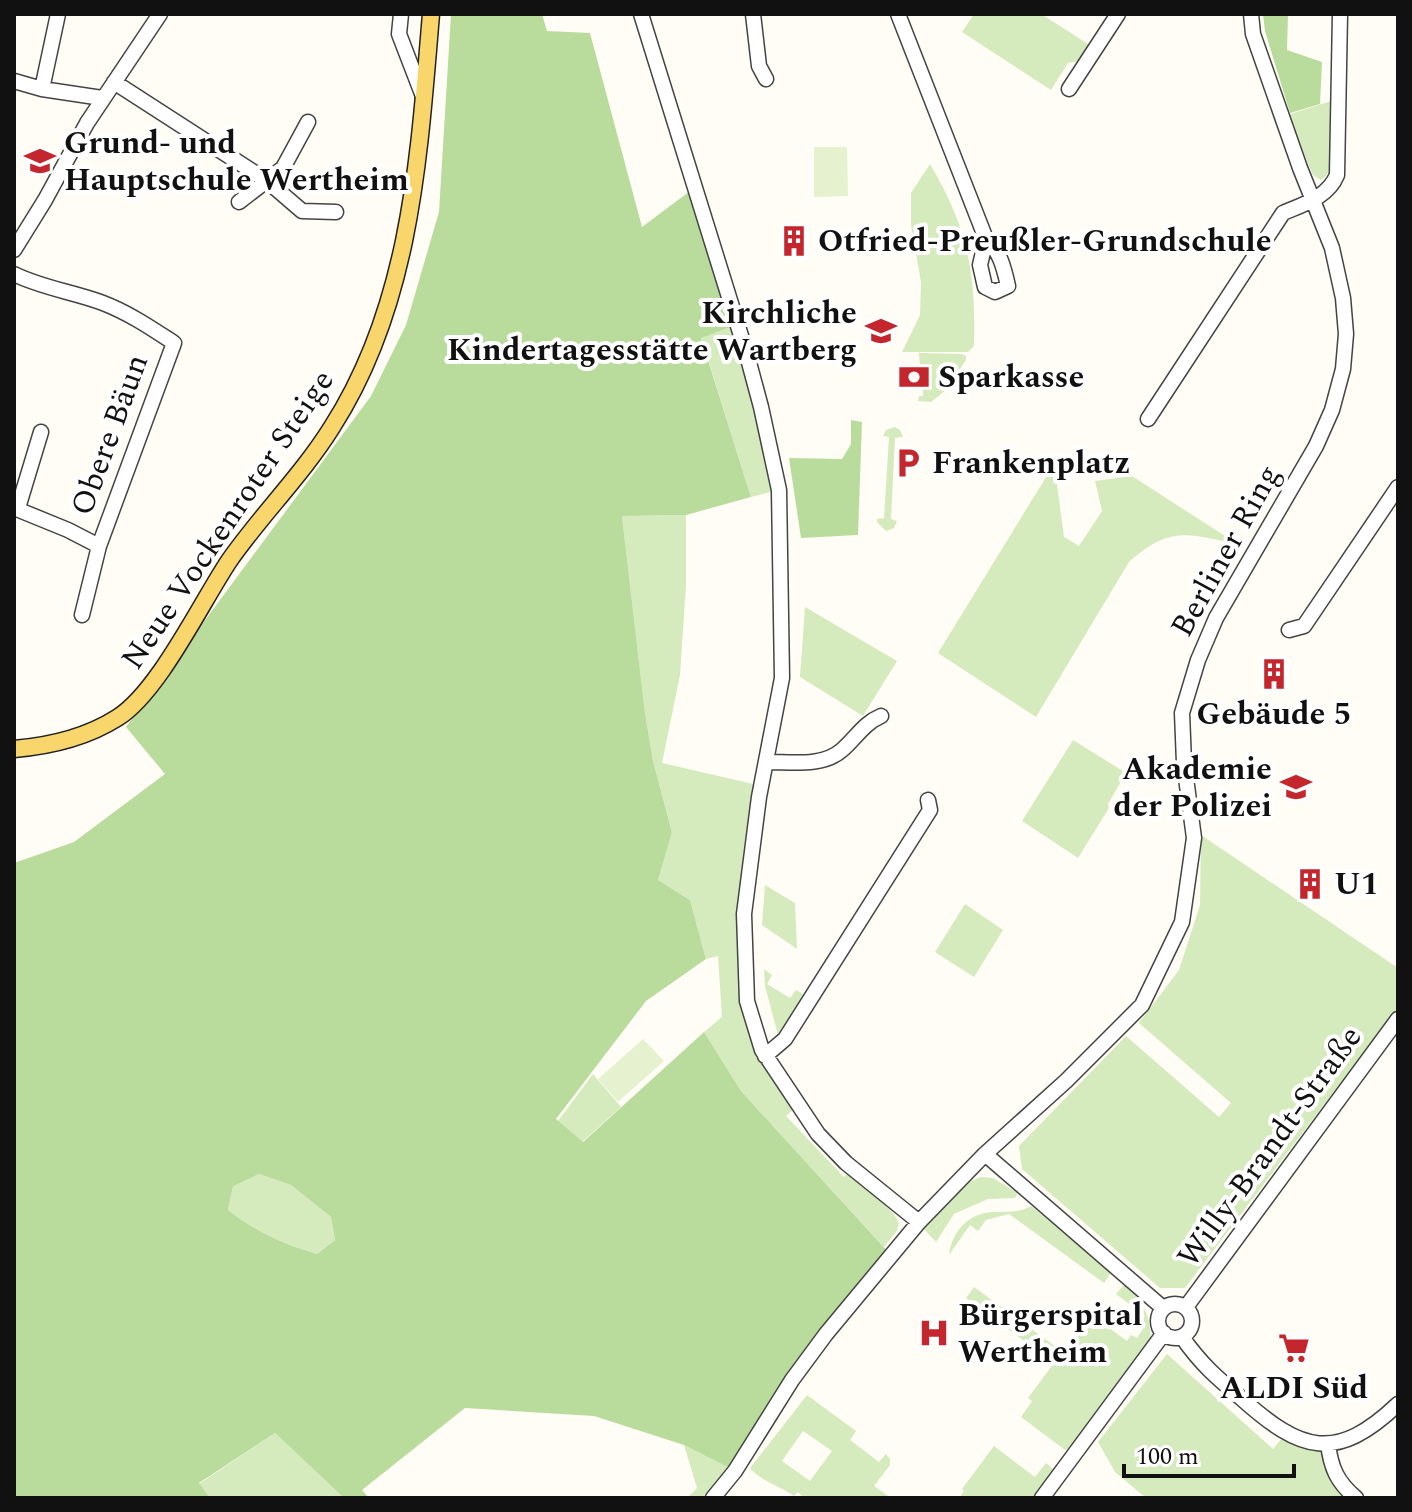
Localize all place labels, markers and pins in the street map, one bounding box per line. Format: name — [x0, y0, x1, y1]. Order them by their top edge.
place label: Grund- und Hauptschule Wertheim — [64, 119, 409, 205]
school or university icon: Grund- und Hauptschule Wertheim — [23, 144, 57, 178]
place label: Otfried-Preußler-Grundschule — [818, 217, 1272, 266]
building icon: Otfried-Preußler-Grundschule — [777, 224, 811, 258]
place label: Kirchliche Kindertagesstätte Wartberg — [447, 289, 857, 375]
school or university icon: Kirchliche Kindertagesstätte Wartberg — [864, 314, 898, 348]
place label: Sparkasse — [938, 353, 1084, 402]
bank icon: Sparkasse — [897, 360, 931, 394]
place label: Frankenplatz — [932, 439, 1130, 488]
parking icon: Frankenplatz — [891, 446, 925, 480]
building icon: Gebäude 5 — [1257, 657, 1291, 691]
place label: Gebäude 5 — [1197, 690, 1351, 739]
place label: Akademie der Polizei — [1114, 745, 1272, 831]
school or university icon: Akademie der Polizei — [1279, 770, 1313, 804]
place label: U1 — [1334, 860, 1379, 909]
building icon: U1 — [1293, 867, 1327, 901]
place label: Bürgerspital Wertheim — [958, 1291, 1142, 1377]
hospital icon: Bürgerspital Wertheim — [917, 1316, 951, 1350]
supermarket icon: ALDI Süd — [1277, 1331, 1311, 1365]
place label: ALDI Süd — [1220, 1364, 1368, 1413]

